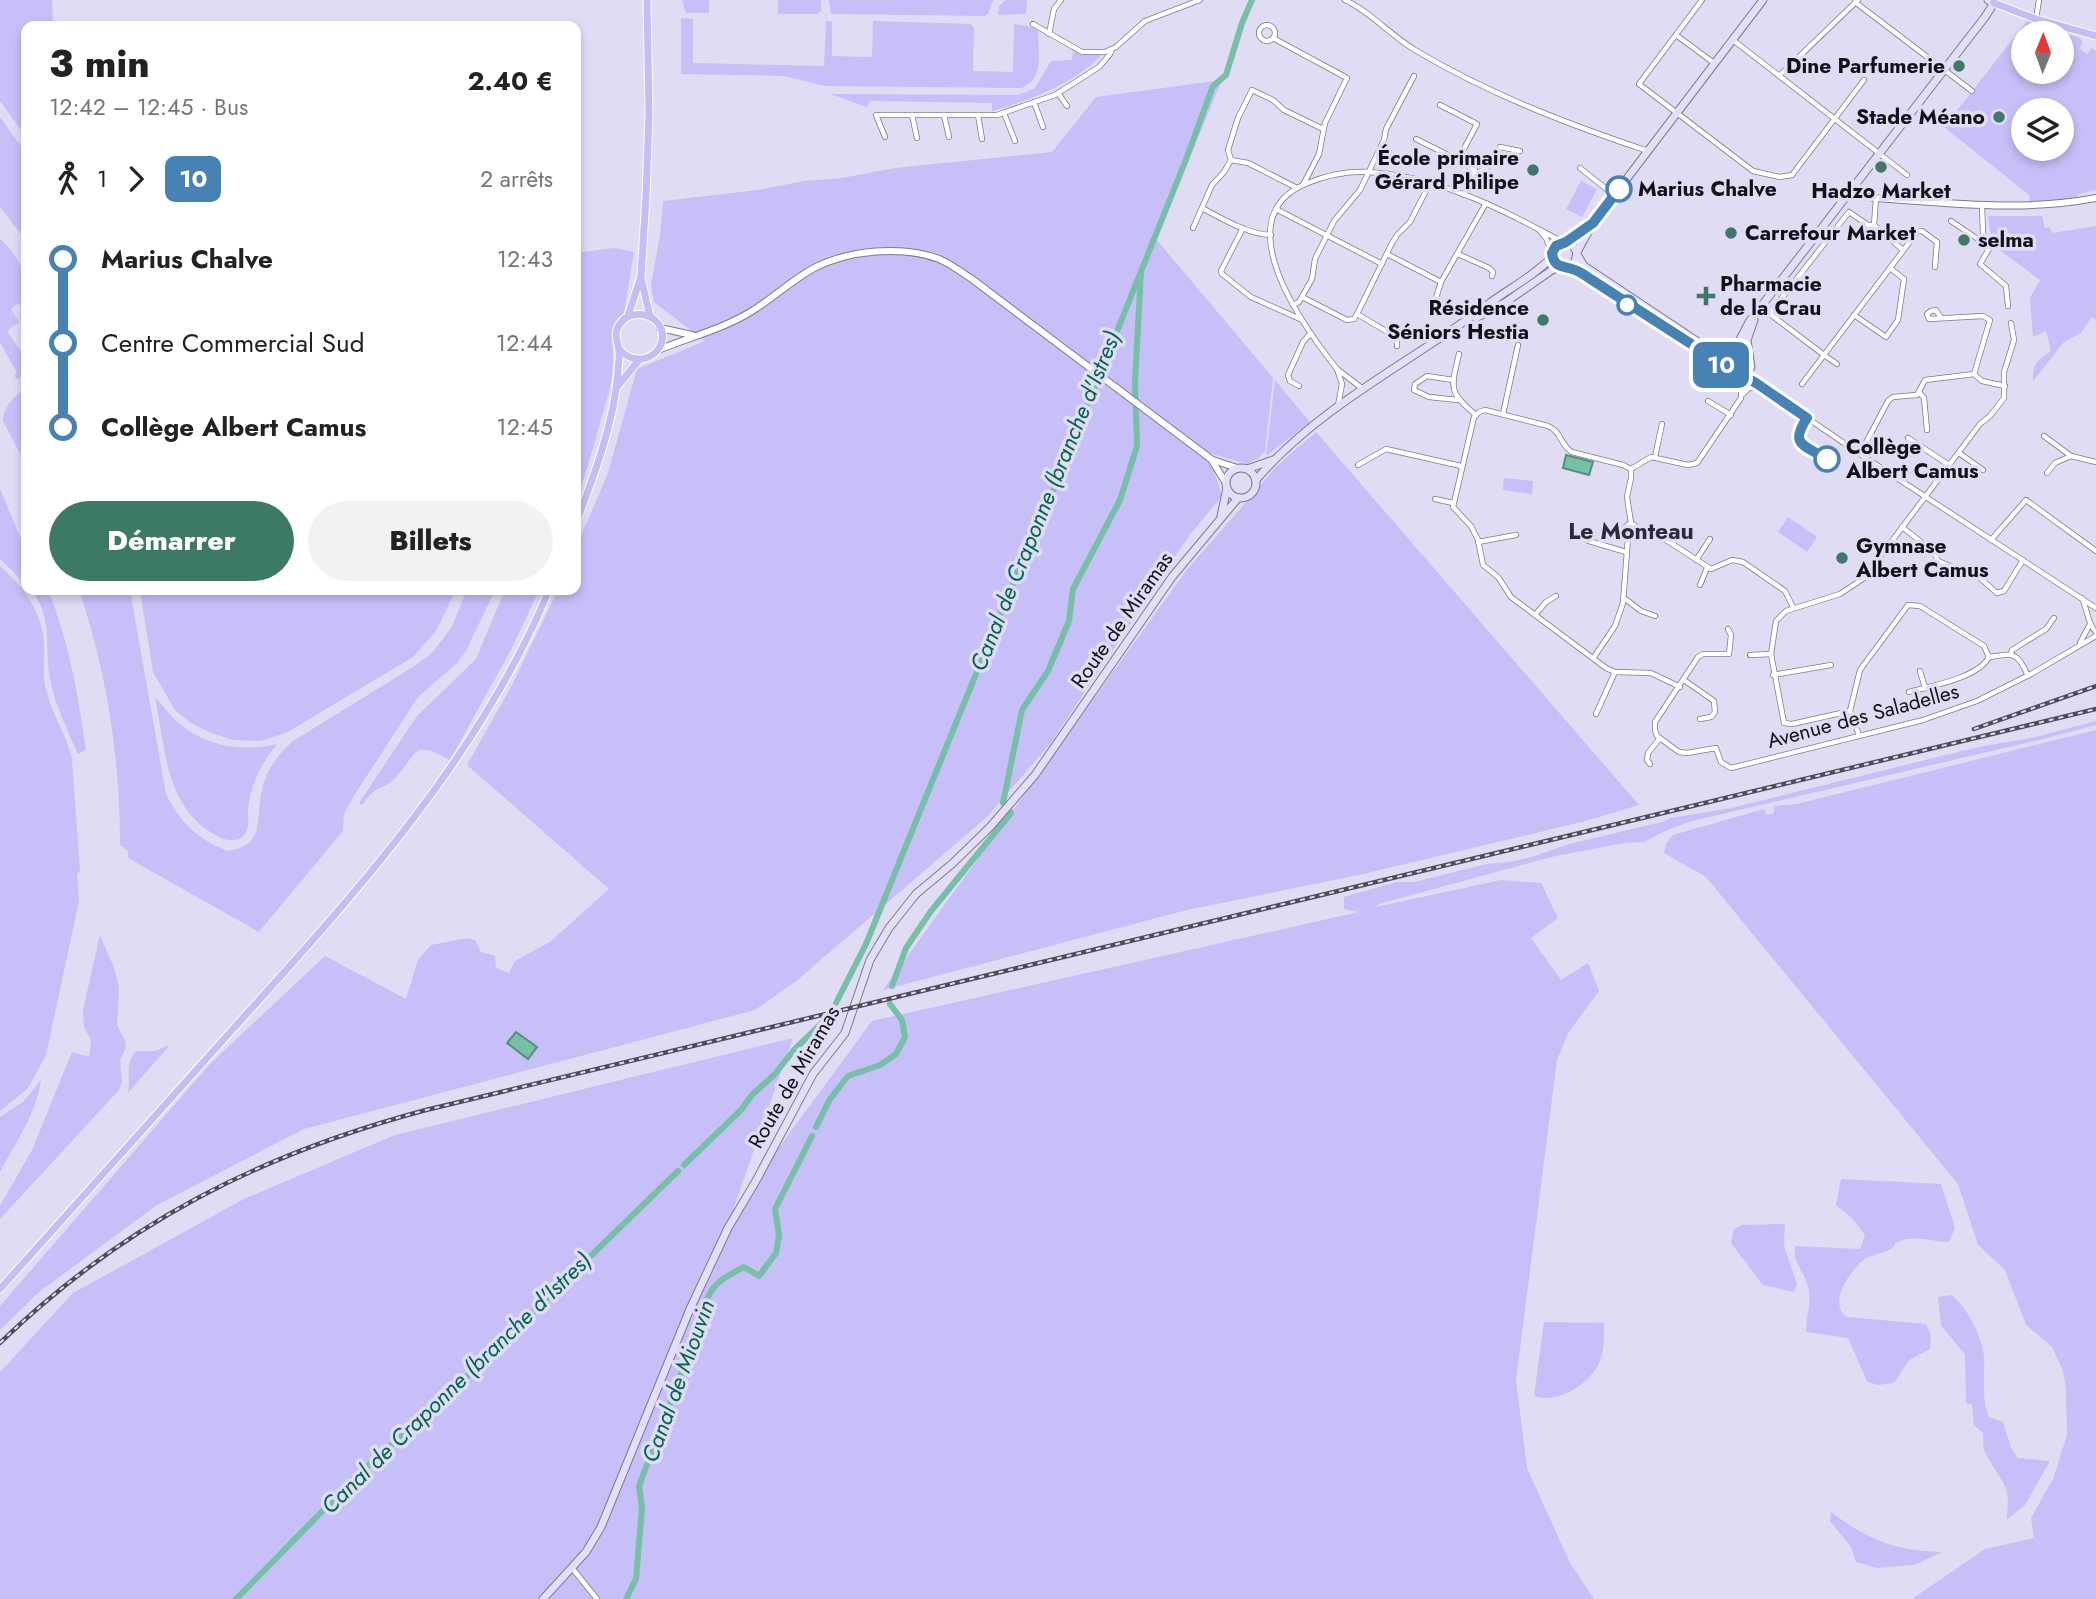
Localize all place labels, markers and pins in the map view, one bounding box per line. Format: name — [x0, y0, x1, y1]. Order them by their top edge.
place label: Dine Parfumerie — [1786, 51, 1945, 81]
marker: Dine Parfumerie — [1951, 58, 1967, 74]
place label: Stade Méano — [1856, 102, 1985, 132]
marker: Stade Méano — [1991, 109, 2007, 125]
place label: École primaire Gérard Philipe — [1375, 143, 1519, 197]
marker: Hadzo Market — [1873, 159, 1889, 175]
marker: École primaire Gérard Philipe — [1525, 162, 1541, 178]
place label: Marius Chalve — [1638, 174, 1777, 204]
marker: Marius Chalve — [1606, 176, 1632, 202]
place label: Hadzo Market — [1811, 176, 1951, 206]
place label: Carrefour Market — [1745, 218, 1916, 248]
marker: Carrefour Market — [1723, 225, 1739, 241]
place label: selma — [1978, 225, 2034, 255]
marker: selma — [1956, 232, 1972, 248]
place label: Pharmacie de la Crau — [1720, 269, 1822, 323]
marker: Pharmacie de la Crau — [1698, 288, 1714, 304]
place label: Résidence Séniors Hestia — [1387, 293, 1529, 347]
unlabelled marker — [1617, 295, 1637, 315]
marker: Résidence Séniors Hestia — [1535, 312, 1551, 328]
place label: Collège Albert Camus — [1845, 432, 1979, 486]
marker: Collège Albert Camus — [1814, 446, 1840, 472]
place label: Gymnase Albert Camus — [1855, 531, 1989, 585]
marker: Gymnase Albert Camus — [1834, 550, 1850, 566]

